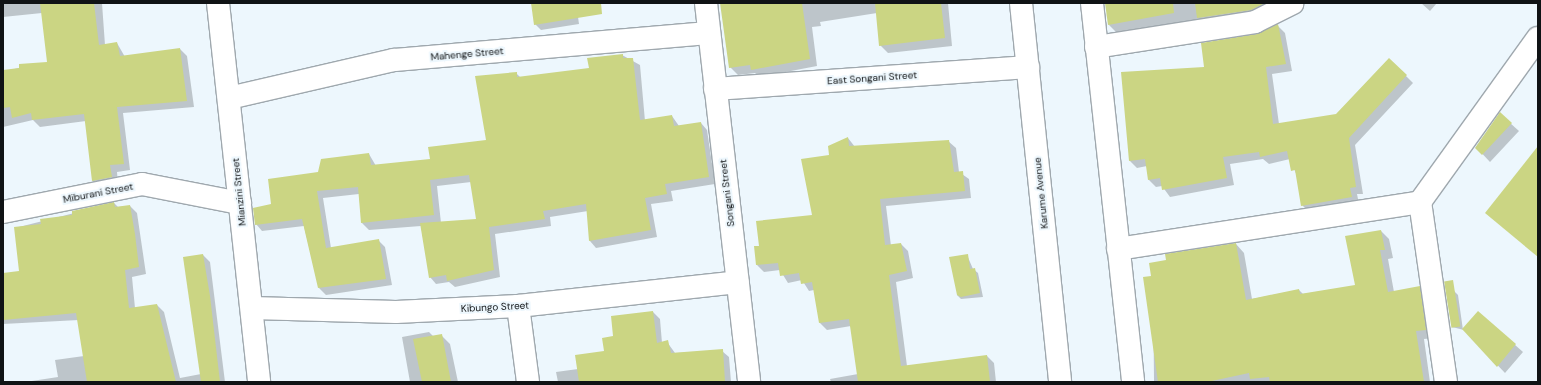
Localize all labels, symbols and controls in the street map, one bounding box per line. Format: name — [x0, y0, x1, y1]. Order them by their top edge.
street label: Mahenge Street — [430, 45, 504, 63]
street label: East Songani Street — [827, 69, 917, 87]
street label: Karume Avenue — [1031, 157, 1051, 229]
street label: Mianzini Street — [229, 158, 249, 226]
street label: Songani Street — [717, 159, 737, 227]
street label: Miburani Street — [62, 180, 134, 206]
street label: Kibungo Street — [461, 299, 529, 315]

